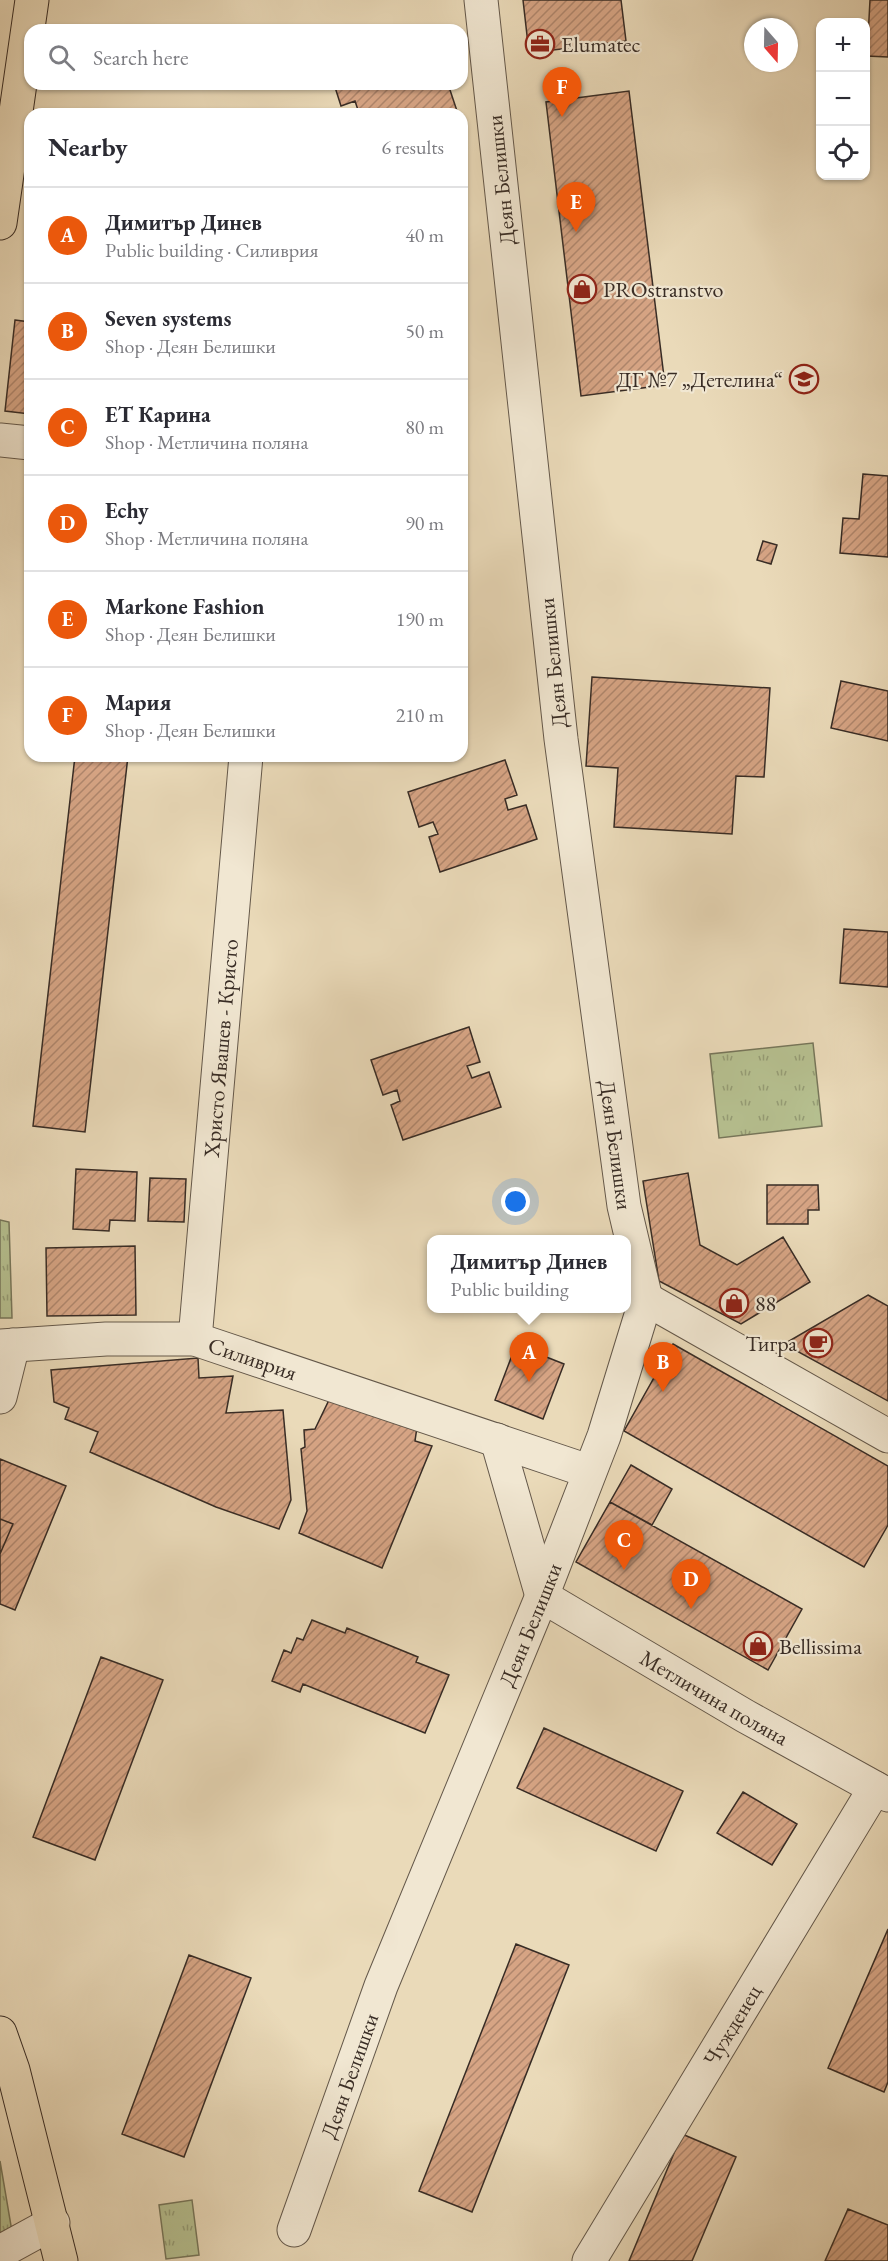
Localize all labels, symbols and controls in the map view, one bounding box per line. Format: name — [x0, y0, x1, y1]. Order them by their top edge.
north arrow — [744, 18, 798, 72]
map controls — [816, 18, 870, 180]
button: + — [816, 18, 870, 72]
search box — [24, 24, 468, 90]
office icon: Elumatec — [524, 28, 556, 60]
place label: Elumatec — [561, 30, 640, 59]
icon: search — [45, 41, 78, 74]
text: Search here — [93, 43, 188, 72]
pin: F — [542, 68, 582, 117]
button: − — [816, 72, 870, 126]
street label: Деян Белишки — [480, 113, 522, 247]
button: locate — [816, 126, 870, 180]
text: Nearby — [48, 130, 128, 164]
text: 6 results — [381, 134, 444, 160]
pin: E — [556, 182, 596, 232]
text: Димитър Динев — [105, 208, 262, 237]
text: A — [60, 222, 75, 248]
text: 40 m — [405, 222, 444, 248]
text: Public building · Силиврия — [105, 237, 319, 263]
shop icon: PROstranstvo — [566, 273, 598, 305]
place label: PROstranstvo — [603, 275, 723, 304]
text: Seven systems — [105, 304, 231, 333]
text: B — [61, 318, 74, 344]
text: 50 m — [405, 318, 444, 344]
text: Shop · Деян Белишки — [105, 333, 276, 359]
school or university icon: ДГ №7 „Детелина“ — [788, 363, 820, 395]
place label: ДГ №7 „Детелина“ — [616, 365, 783, 394]
text: ЕТ Карина — [105, 400, 211, 429]
text: C — [60, 414, 75, 440]
text: 80 m — [405, 414, 444, 440]
text: Shop · Метличина поляна — [105, 429, 309, 455]
text: Echy — [105, 496, 149, 525]
text: D — [60, 510, 75, 536]
text: 90 m — [405, 510, 444, 536]
text: Shop · Метличина поляна — [105, 525, 309, 551]
text: Markone Fashion — [105, 592, 264, 621]
street label: Деян Белишки — [532, 596, 574, 730]
text: E — [62, 606, 73, 632]
text: 190 m — [396, 606, 444, 632]
text: Shop · Деян Белишки — [105, 621, 276, 647]
text: Мария — [105, 688, 171, 717]
text: F — [62, 702, 73, 728]
text: 210 m — [396, 702, 444, 728]
text: Shop · Деян Белишки — [105, 717, 276, 743]
street label: Христо Явашев - Кристо — [196, 938, 244, 1160]
street label: Деян Белишки — [593, 1078, 640, 1212]
your location — [501, 1187, 530, 1216]
popup — [427, 1235, 631, 1313]
text: Димитър Динев — [451, 1247, 607, 1276]
text: Public building — [451, 1276, 569, 1302]
shop icon: 88 — [718, 1287, 750, 1319]
place label: 88 — [755, 1289, 776, 1318]
cafe icon: Тигра — [802, 1327, 834, 1359]
place label: Тигра — [745, 1329, 797, 1358]
street label: Силиврия — [205, 1330, 301, 1387]
pin: A — [510, 1332, 548, 1382]
pin: B — [644, 1342, 682, 1392]
pin: C — [604, 1520, 644, 1570]
street label: Деян Белишки — [492, 1558, 568, 1691]
pin: D — [672, 1560, 710, 1609]
shop icon: Bellissima — [742, 1630, 774, 1662]
place label: Bellissima — [779, 1632, 862, 1661]
street label: Метличина поляна — [635, 1643, 794, 1752]
street label: Чужденец — [696, 1978, 768, 2071]
street label: Деян Белишки — [313, 2009, 385, 2142]

